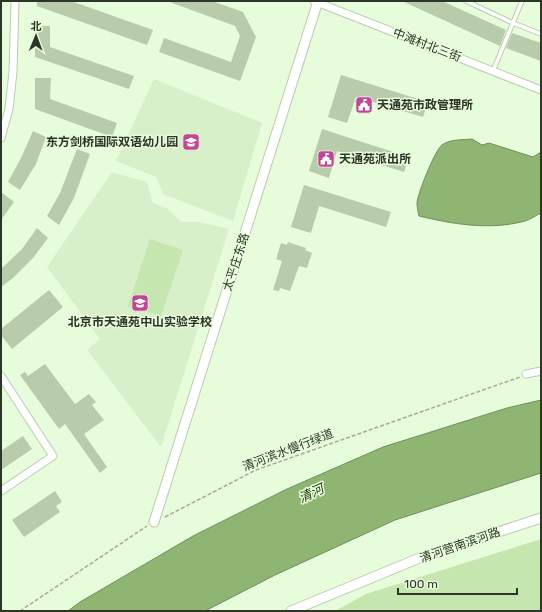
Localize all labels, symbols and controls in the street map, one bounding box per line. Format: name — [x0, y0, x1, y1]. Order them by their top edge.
north arrow — [16, 16, 56, 56]
text: 北 — [31, 20, 42, 33]
street label: 中滩村北三街 — [391, 26, 463, 64]
public building icon: 天通苑市政管理所 — [354, 95, 374, 115]
place label: 天通苑市政管理所 — [377, 98, 473, 112]
school or university icon: 东方剑桥国际双语幼儿园 — [181, 132, 201, 152]
place label: 东方剑桥国际双语幼儿园 — [46, 135, 178, 149]
public building icon: 天通苑派出所 — [316, 149, 336, 169]
place label: 天通苑派出所 — [339, 152, 411, 166]
street label: 太平庄东路 — [220, 231, 252, 293]
school or university icon: 北京市天通苑中山实验学校 — [130, 293, 150, 313]
place label: 北京市天通苑中山实验学校 — [68, 315, 212, 329]
street label: 清河滨水慢行绿道 — [241, 426, 335, 474]
water label: 清河 — [296, 480, 329, 506]
street label: 清河营南滨河路 — [418, 525, 502, 565]
scale bar — [398, 570, 517, 596]
text: 100 m — [404, 577, 438, 591]

